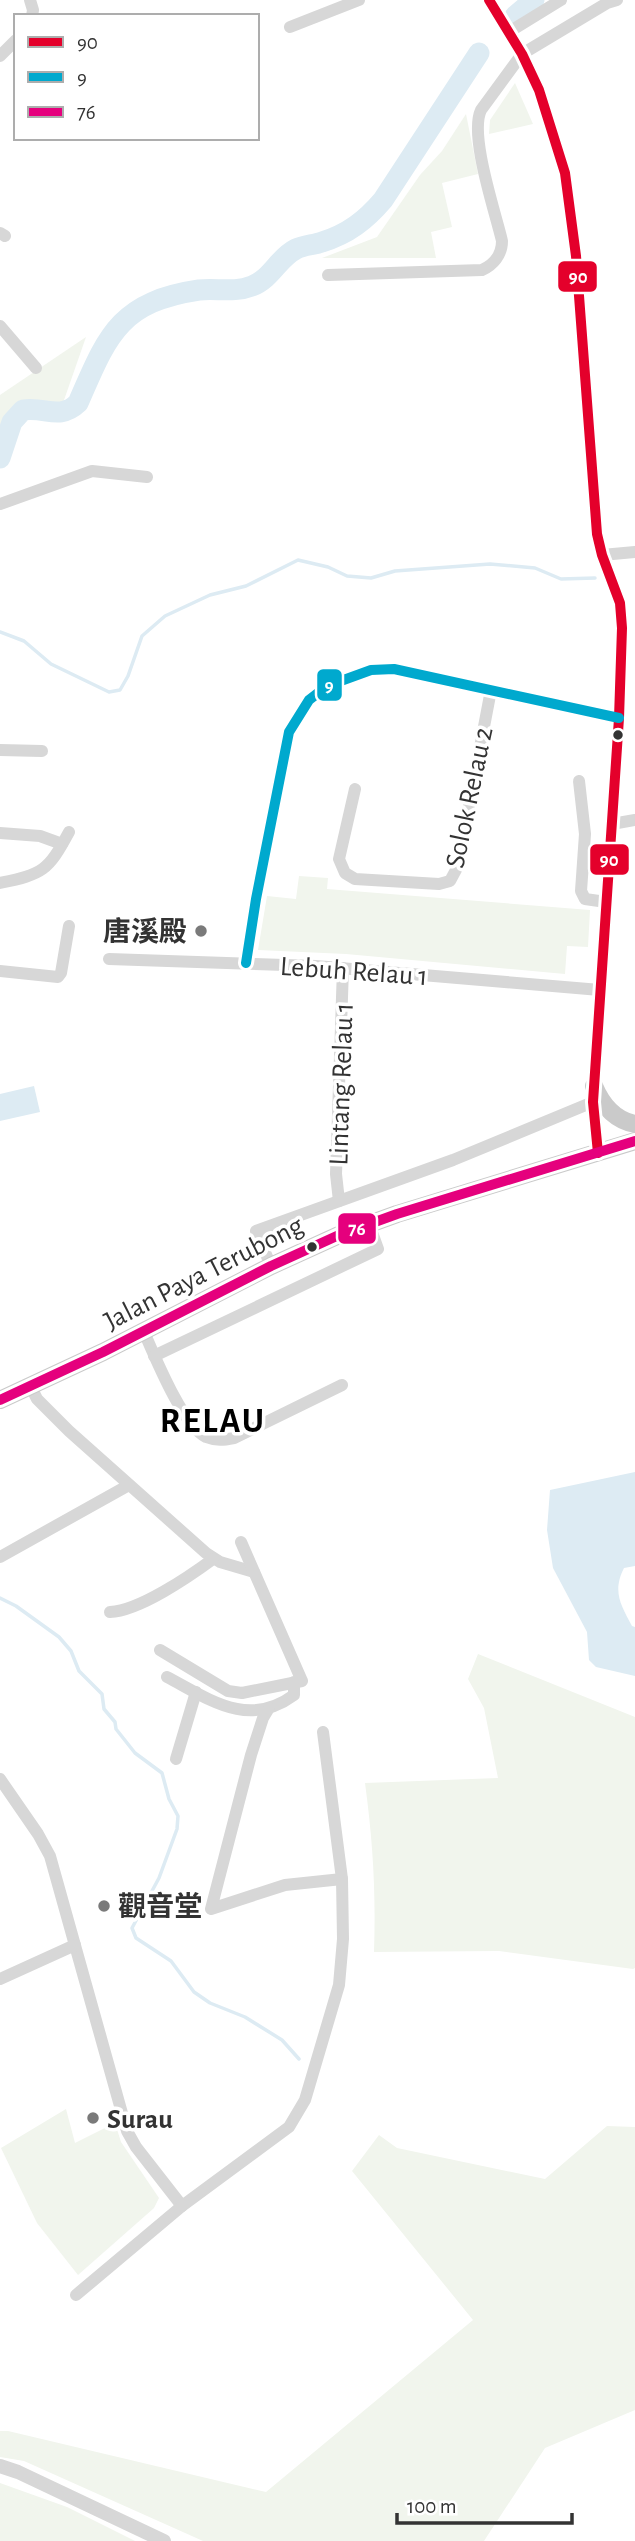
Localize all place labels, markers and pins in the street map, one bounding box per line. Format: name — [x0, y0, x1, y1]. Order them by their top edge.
unlabelled marker — [611, 728, 625, 742]
place label: 唐溪殿 — [103, 916, 187, 947]
marker: 唐溪殿 — [193, 923, 209, 939]
unlabelled marker — [305, 1240, 319, 1254]
place label: 觀音堂 — [118, 1891, 202, 1922]
marker: 觀音堂 — [96, 1898, 112, 1914]
place label: Surau — [107, 2106, 173, 2134]
marker: Surau — [85, 2110, 101, 2126]

